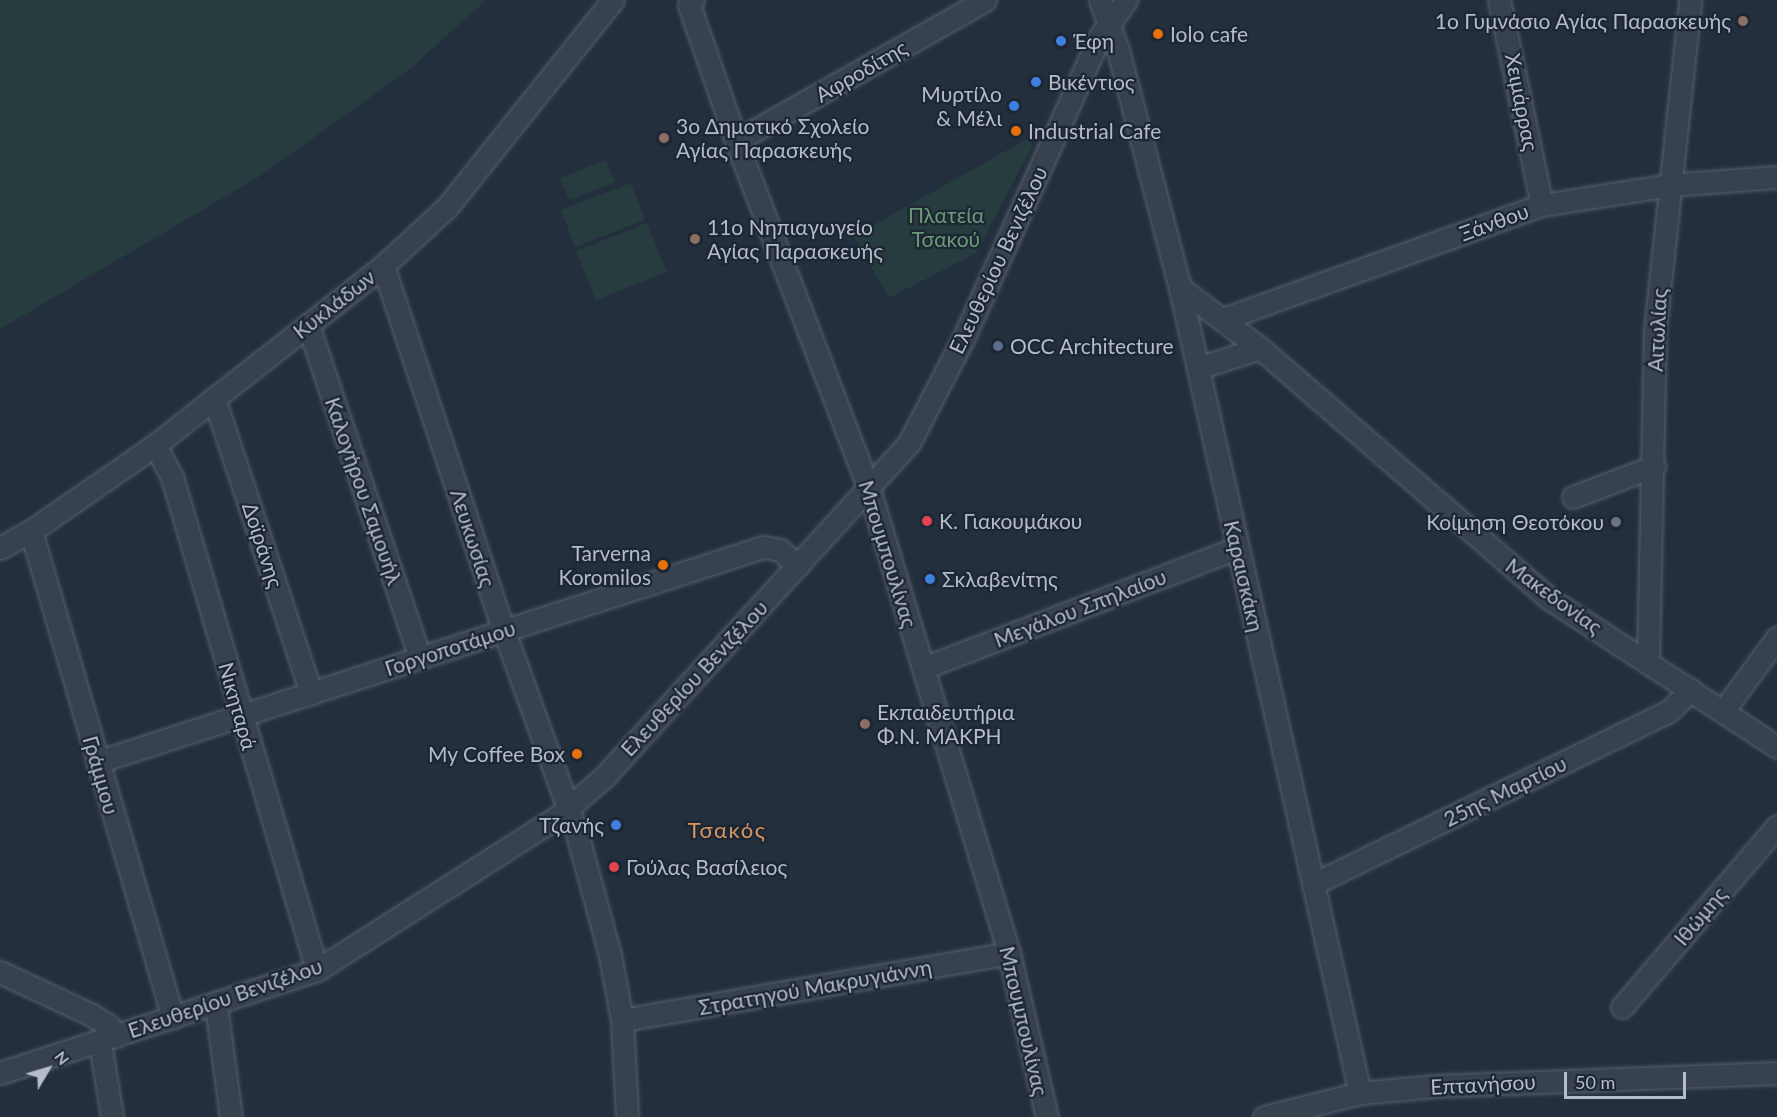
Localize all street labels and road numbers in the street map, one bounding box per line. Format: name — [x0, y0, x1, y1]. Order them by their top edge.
street label: Αφροδίτης — [811, 35, 911, 107]
street label: Χειμάρρας — [1500, 51, 1544, 153]
street label: Ελευθερίου Βενιζέλου — [944, 162, 1052, 358]
street label: Ξάνθου — [1456, 198, 1532, 246]
street label: Κυκλάδων — [288, 264, 380, 344]
street label: Αιτωλίας — [1642, 288, 1672, 372]
street label: Καλογήρου Σαμουήλ — [320, 394, 408, 588]
street label: Μπουμπουλίνας — [854, 477, 922, 631]
street label: Λευκωσίας — [445, 486, 501, 590]
street label: Δοϊράνης — [237, 499, 289, 591]
street label: Καραισκάκη — [1219, 518, 1269, 634]
street label: Μακεδονίας — [1501, 553, 1607, 639]
street label: Μεγάλου Σπηλαίου — [990, 564, 1170, 652]
street label: Ελευθερίου Βενιζέλου — [615, 595, 773, 761]
street label: Γοργοποτάμου — [382, 615, 518, 681]
street label: Νικηταρά — [213, 659, 263, 753]
street label: Γράμμου — [78, 733, 124, 817]
street label: 25ης Μαρτίου — [1439, 750, 1571, 832]
street label: Ιθώμης — [1668, 882, 1732, 950]
street label: Μπουμπουλίνας — [995, 944, 1053, 1098]
street label: Ελευθερίου Βενιζέλου — [125, 953, 325, 1043]
street label: Στρατηγού Μακρυγιάννη — [697, 954, 933, 1020]
street label: Επτανήσου — [1430, 1069, 1536, 1099]

